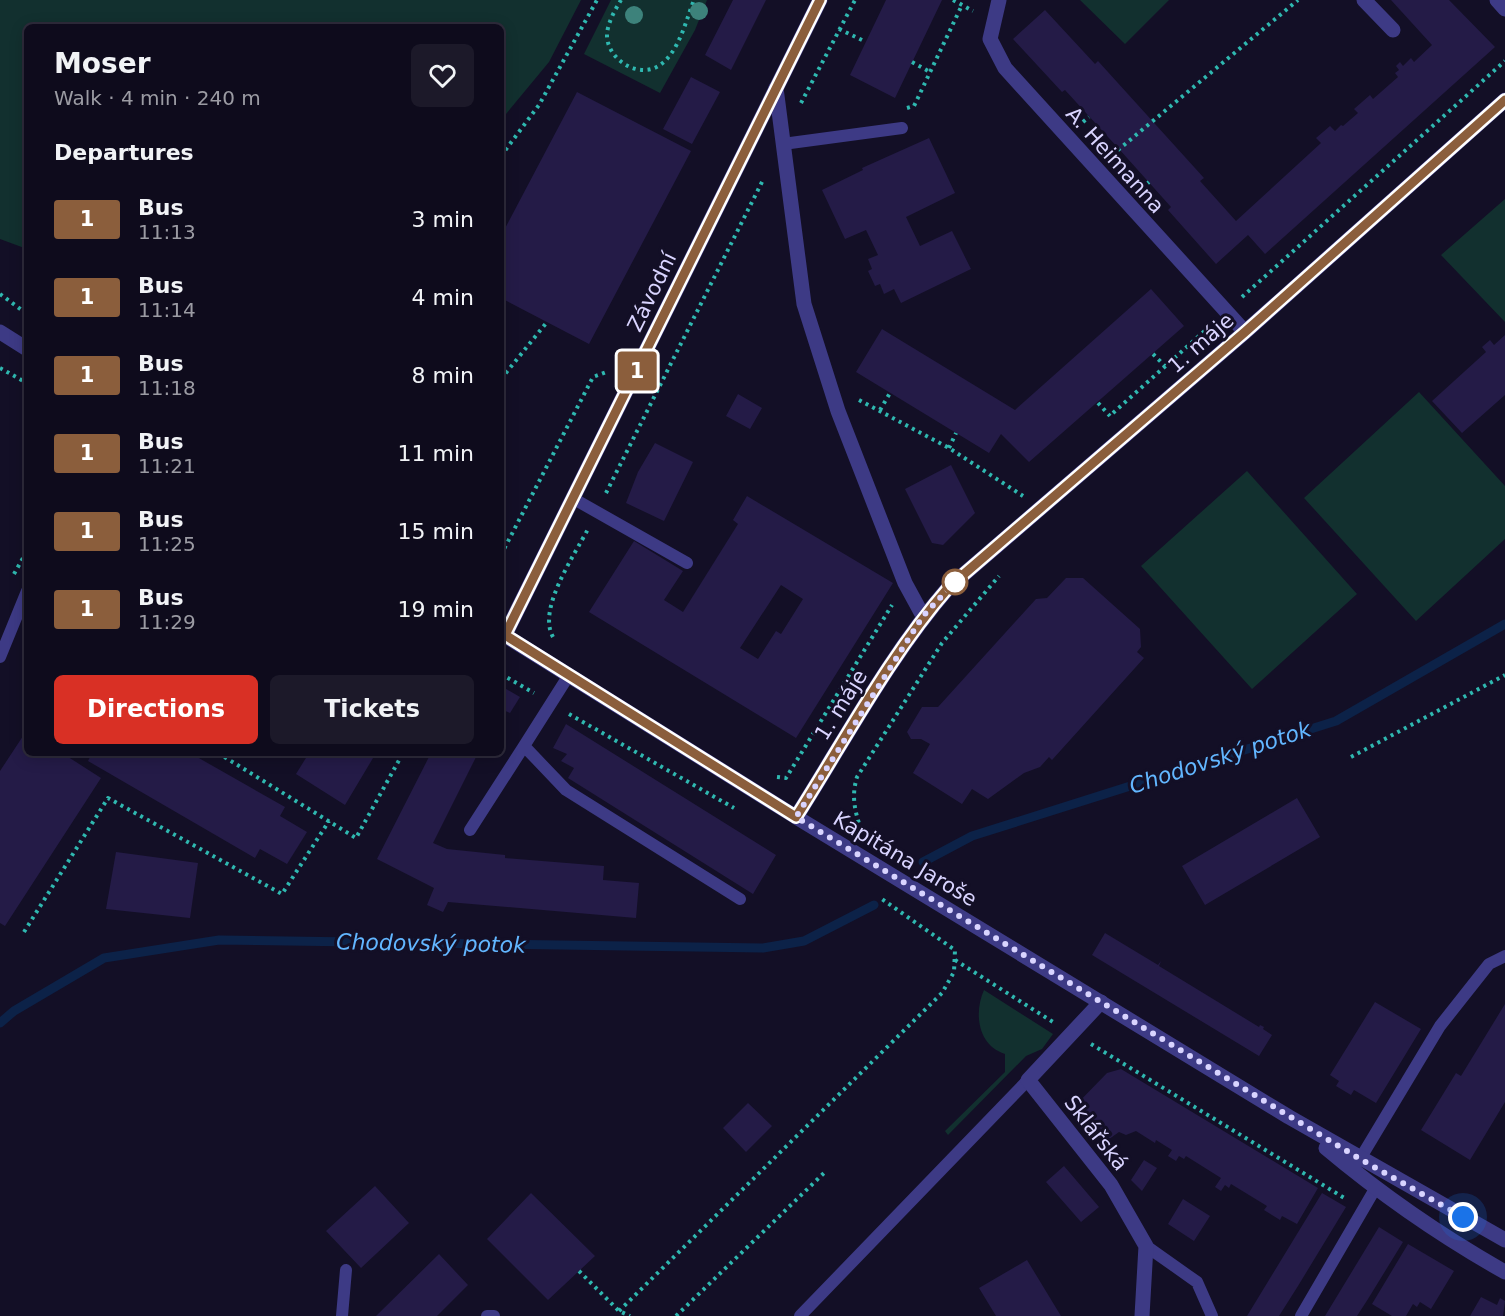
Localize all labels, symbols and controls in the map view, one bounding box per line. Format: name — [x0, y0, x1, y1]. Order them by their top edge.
button: heart — [411, 44, 474, 107]
text: Moser — [54, 47, 151, 80]
text: Walk · 4 min · 240 m — [54, 86, 261, 110]
street label: A. Heimanna — [1061, 102, 1169, 218]
text: Departures — [54, 140, 194, 165]
text: Bus — [138, 195, 184, 220]
text: 1 — [80, 207, 94, 231]
text: 3 min — [412, 207, 474, 232]
text: 11:13 — [138, 220, 196, 244]
street label: Závodní — [623, 247, 682, 335]
text: Bus — [138, 273, 184, 298]
text: 1 — [80, 285, 94, 309]
text: 4 min — [412, 285, 474, 310]
text: 11:14 — [138, 298, 196, 322]
street label: 1. máje — [1163, 308, 1239, 378]
text: Bus — [138, 351, 184, 376]
line badge: 1 — [618, 352, 656, 391]
text: 1 — [630, 359, 644, 383]
text: 1 — [80, 363, 94, 387]
text: 8 min — [412, 363, 474, 388]
text: 11:18 — [138, 376, 196, 400]
text: Bus — [138, 429, 184, 454]
text: 1 — [80, 441, 94, 465]
text: 11 min — [398, 441, 474, 466]
text: 11:21 — [138, 454, 196, 478]
text: Bus — [138, 507, 184, 532]
text: 1 — [80, 519, 94, 543]
text: 15 min — [398, 519, 474, 544]
text: 11:25 — [138, 532, 196, 556]
unlabelled marker — [942, 569, 968, 595]
text: Bus — [138, 585, 184, 610]
text: 1 — [80, 597, 94, 621]
text: 19 min — [398, 597, 474, 622]
text: 11:29 — [138, 610, 196, 634]
street label: 1. máje — [810, 665, 872, 745]
button: Directions — [54, 675, 258, 744]
button: Tickets — [270, 675, 474, 744]
water label: Chodovský potok — [1126, 716, 1315, 799]
street label: Kapitána Jaroše — [829, 807, 981, 911]
water label: Chodovský potok — [336, 929, 527, 958]
street label: Sklářská — [1059, 1091, 1133, 1175]
your location — [1448, 1202, 1478, 1232]

